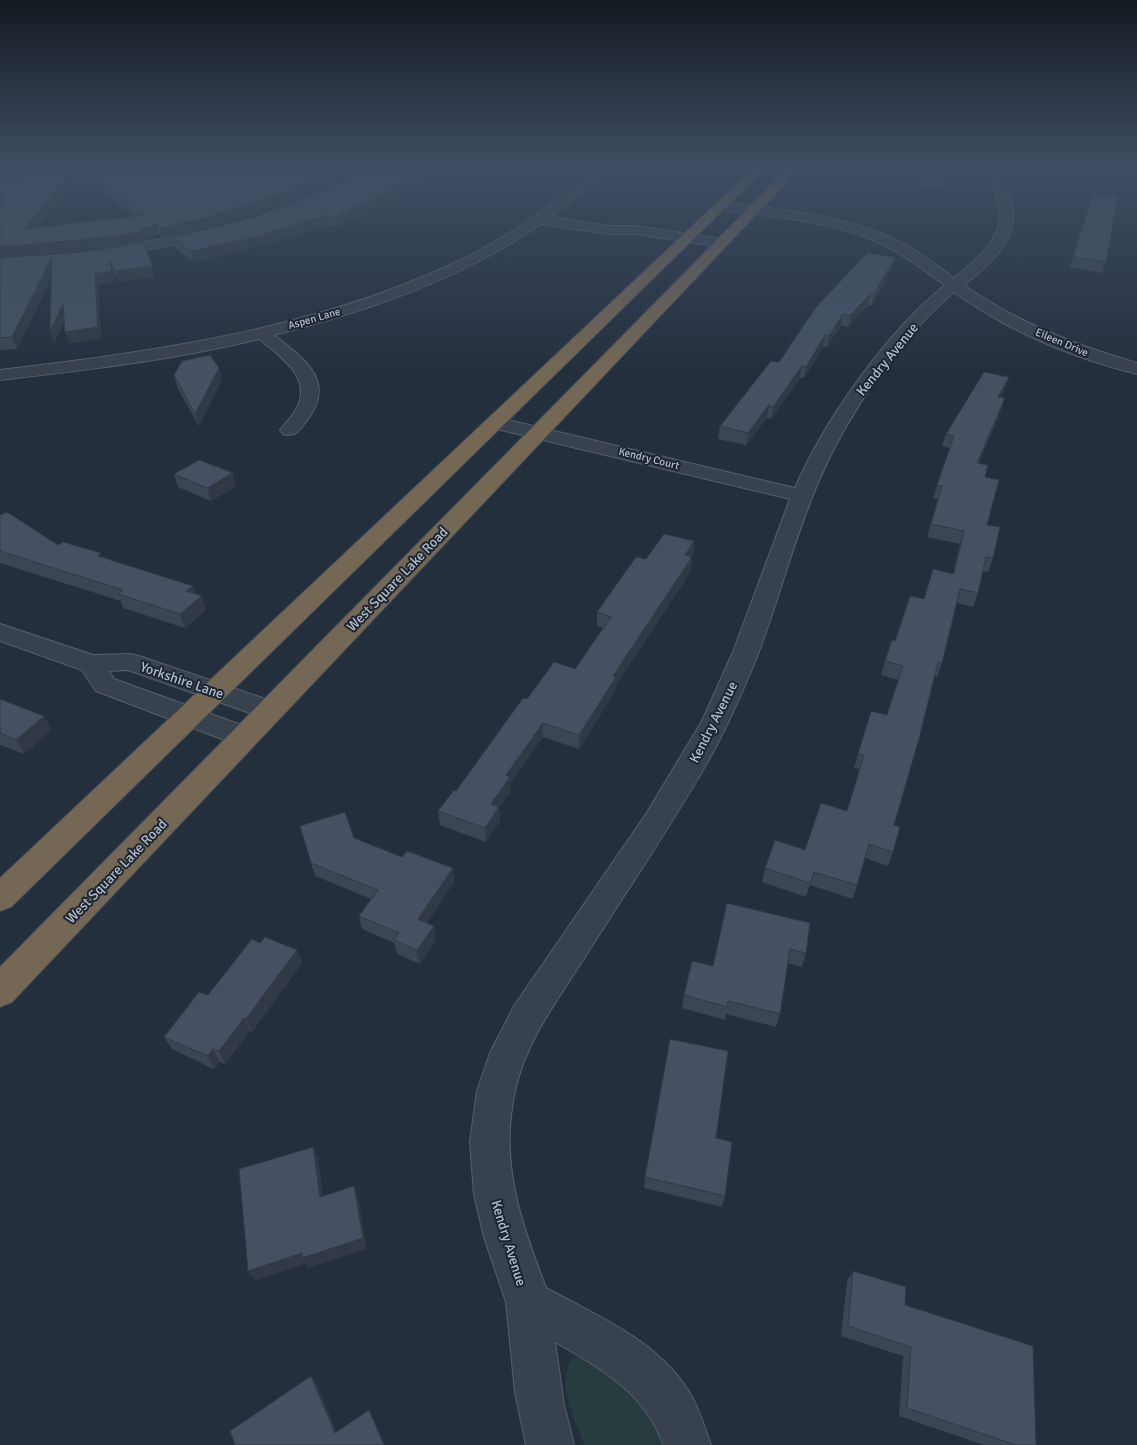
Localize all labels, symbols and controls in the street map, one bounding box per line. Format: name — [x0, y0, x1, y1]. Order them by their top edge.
street label: Aspen Lane — [286, 305, 342, 332]
street label: Kendry Avenue — [853, 319, 922, 399]
street label: Eileen Drive — [1033, 325, 1090, 359]
street label: Kendry Court — [617, 445, 681, 472]
street label: West Square Lake Road — [343, 524, 452, 635]
street label: Yorkshire Lane — [138, 658, 226, 703]
street label: Kendry Avenue — [686, 679, 741, 766]
street label: West Square Lake Road — [62, 816, 171, 927]
street label: Kendry Avenue — [487, 1198, 530, 1288]

